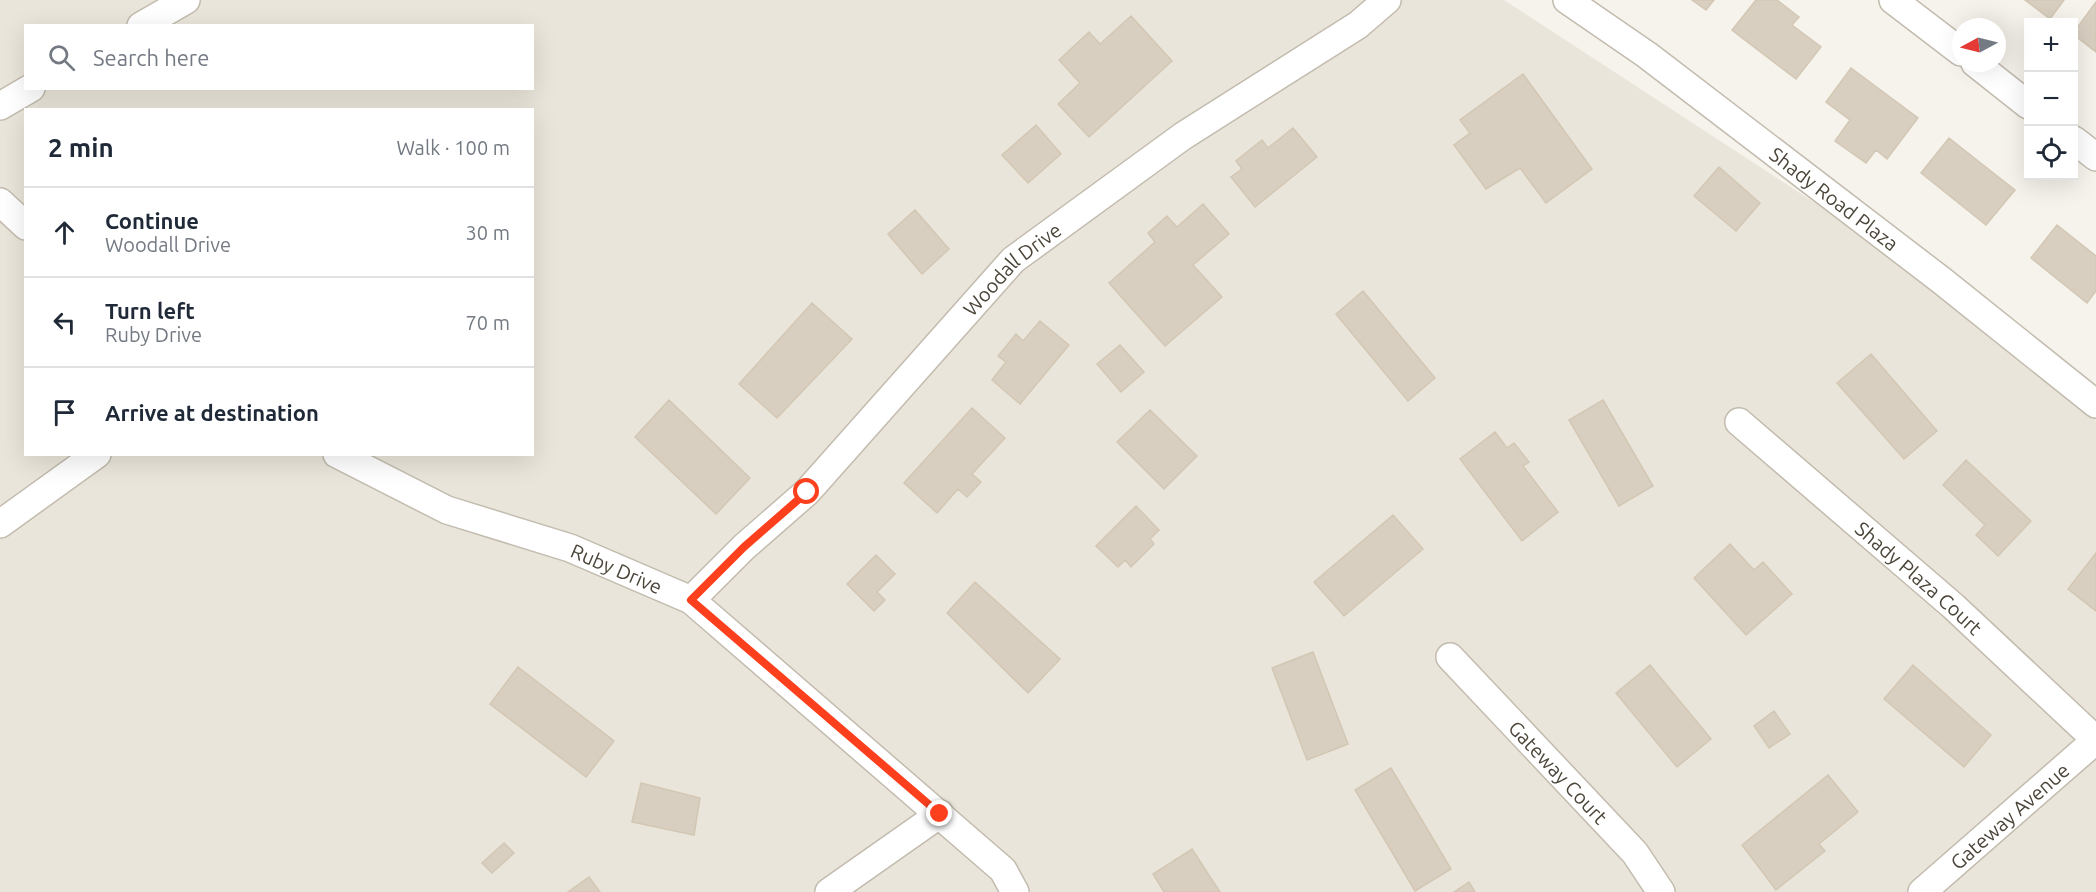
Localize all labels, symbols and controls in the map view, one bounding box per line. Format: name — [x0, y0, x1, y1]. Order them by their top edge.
north arrow — [1952, 18, 2006, 72]
map controls — [2024, 18, 2078, 180]
button: + — [2024, 18, 2078, 72]
search box — [24, 24, 534, 90]
icon: search — [45, 41, 78, 74]
text: Search here — [93, 45, 209, 70]
button: − — [2024, 72, 2078, 126]
button: locate — [2024, 126, 2078, 180]
text: 2 min — [48, 133, 114, 162]
text: Walk · 100 m — [397, 136, 510, 159]
street label: Shady Road Plaza — [1765, 142, 1903, 255]
text: Continue — [105, 208, 199, 233]
icon: ahead — [48, 216, 81, 249]
street label: Woodall Drive — [958, 218, 1065, 320]
text: 30 m — [466, 221, 510, 244]
text: Woodall Drive — [105, 233, 231, 256]
text: Turn left — [105, 298, 195, 323]
icon: left — [48, 306, 81, 339]
text: 70 m — [466, 311, 510, 334]
text: Ruby Drive — [105, 323, 202, 346]
icon: arrive — [48, 396, 81, 429]
text: Arrive at destination — [105, 400, 319, 425]
route start — [793, 478, 819, 504]
street label: Shady Plaza Court — [1851, 516, 1987, 639]
street label: Ruby Drive — [568, 538, 666, 598]
street label: Gateway Court — [1504, 716, 1613, 828]
street label: Gateway Avenue — [1945, 758, 2073, 874]
route end — [926, 800, 952, 826]

